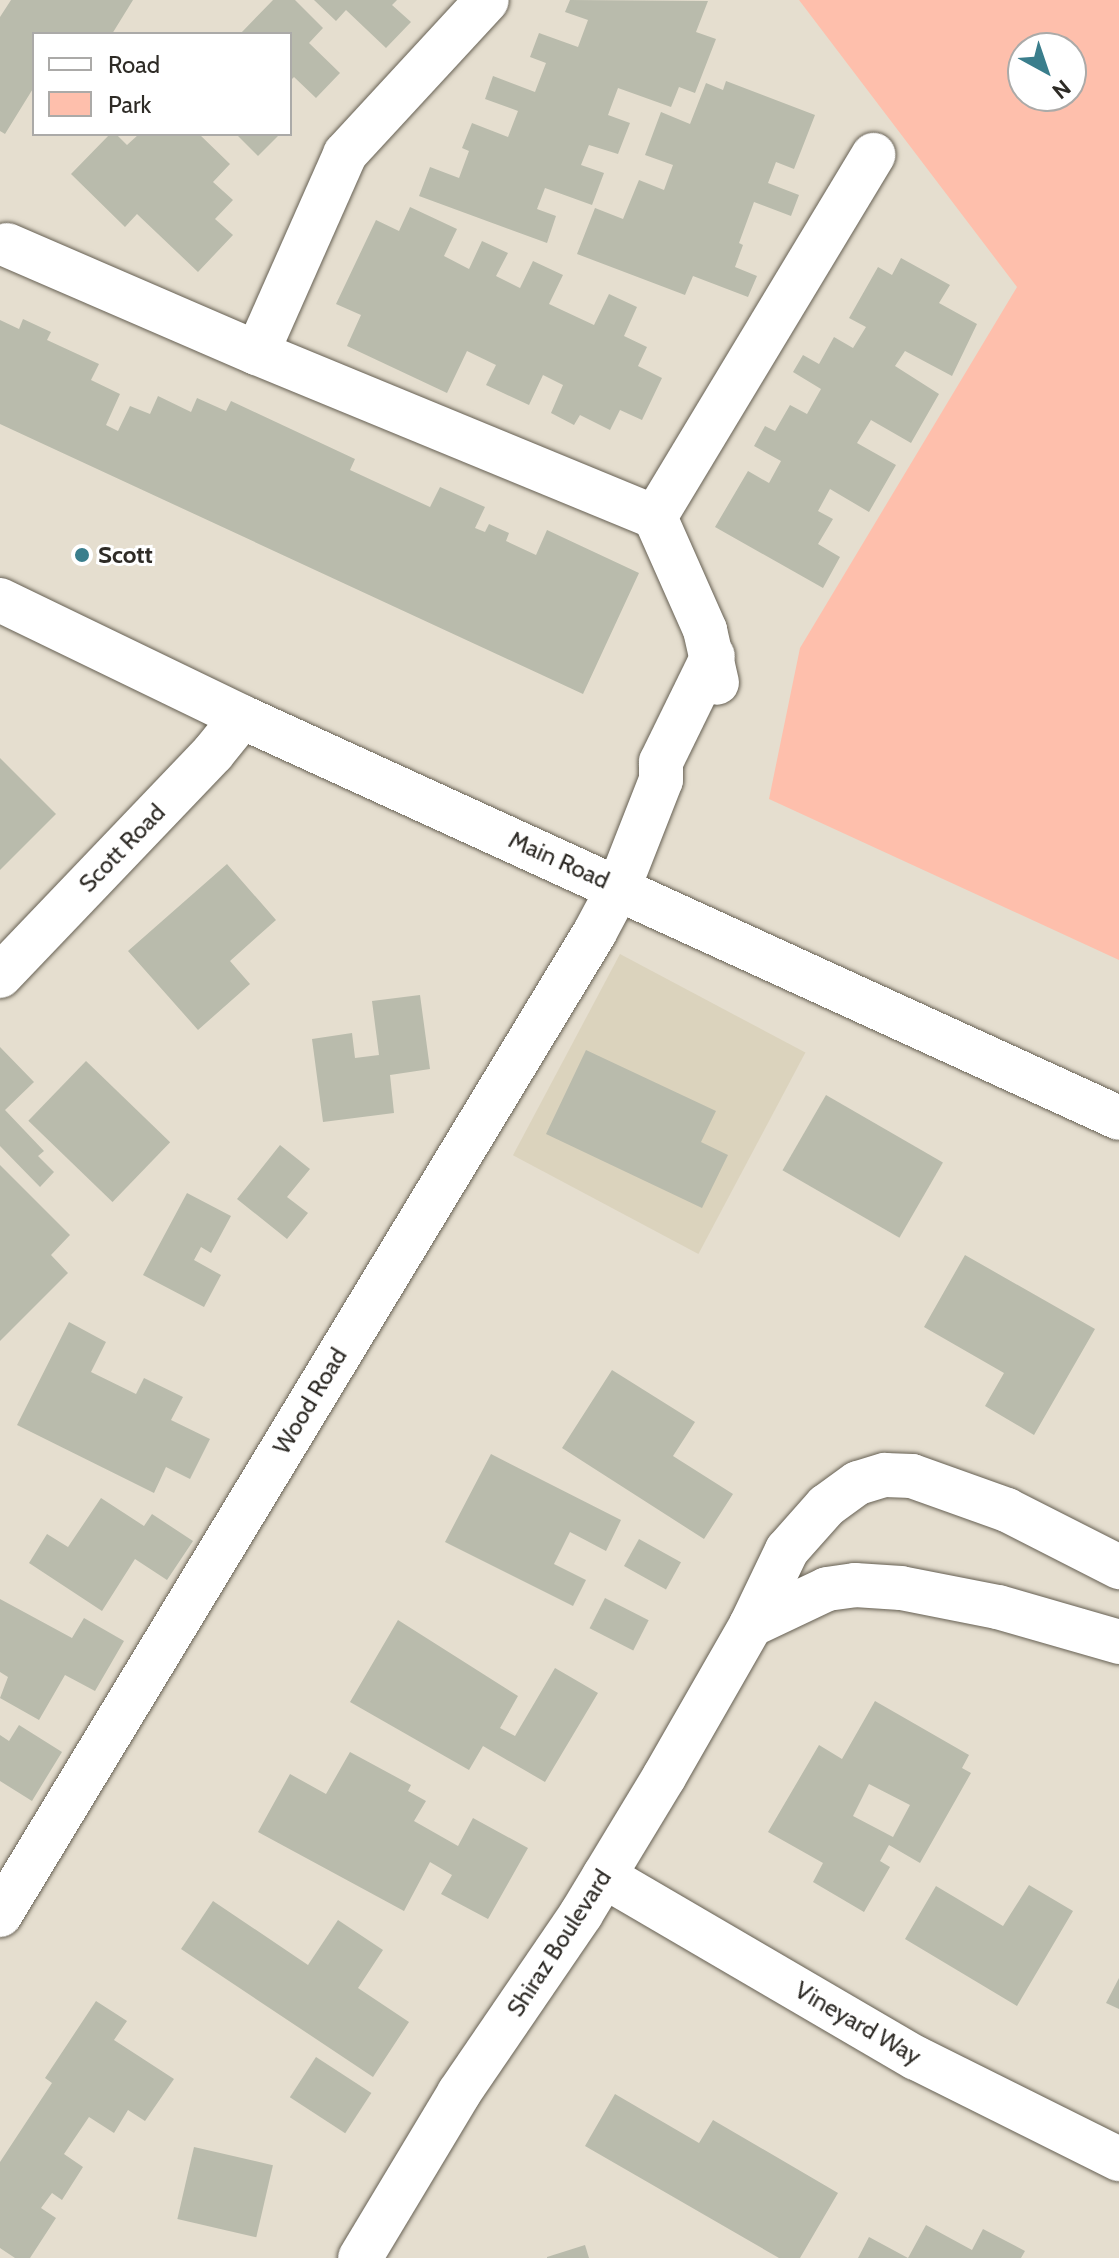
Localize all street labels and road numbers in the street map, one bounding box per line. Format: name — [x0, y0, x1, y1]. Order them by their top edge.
street label: Scott Road — [73, 798, 171, 898]
street label: Main Road — [504, 825, 614, 895]
street label: Wood Road — [267, 1343, 353, 1459]
street label: Shiraz Boulevard — [501, 1864, 617, 2022]
street label: Vineyard Way — [790, 1975, 926, 2071]

